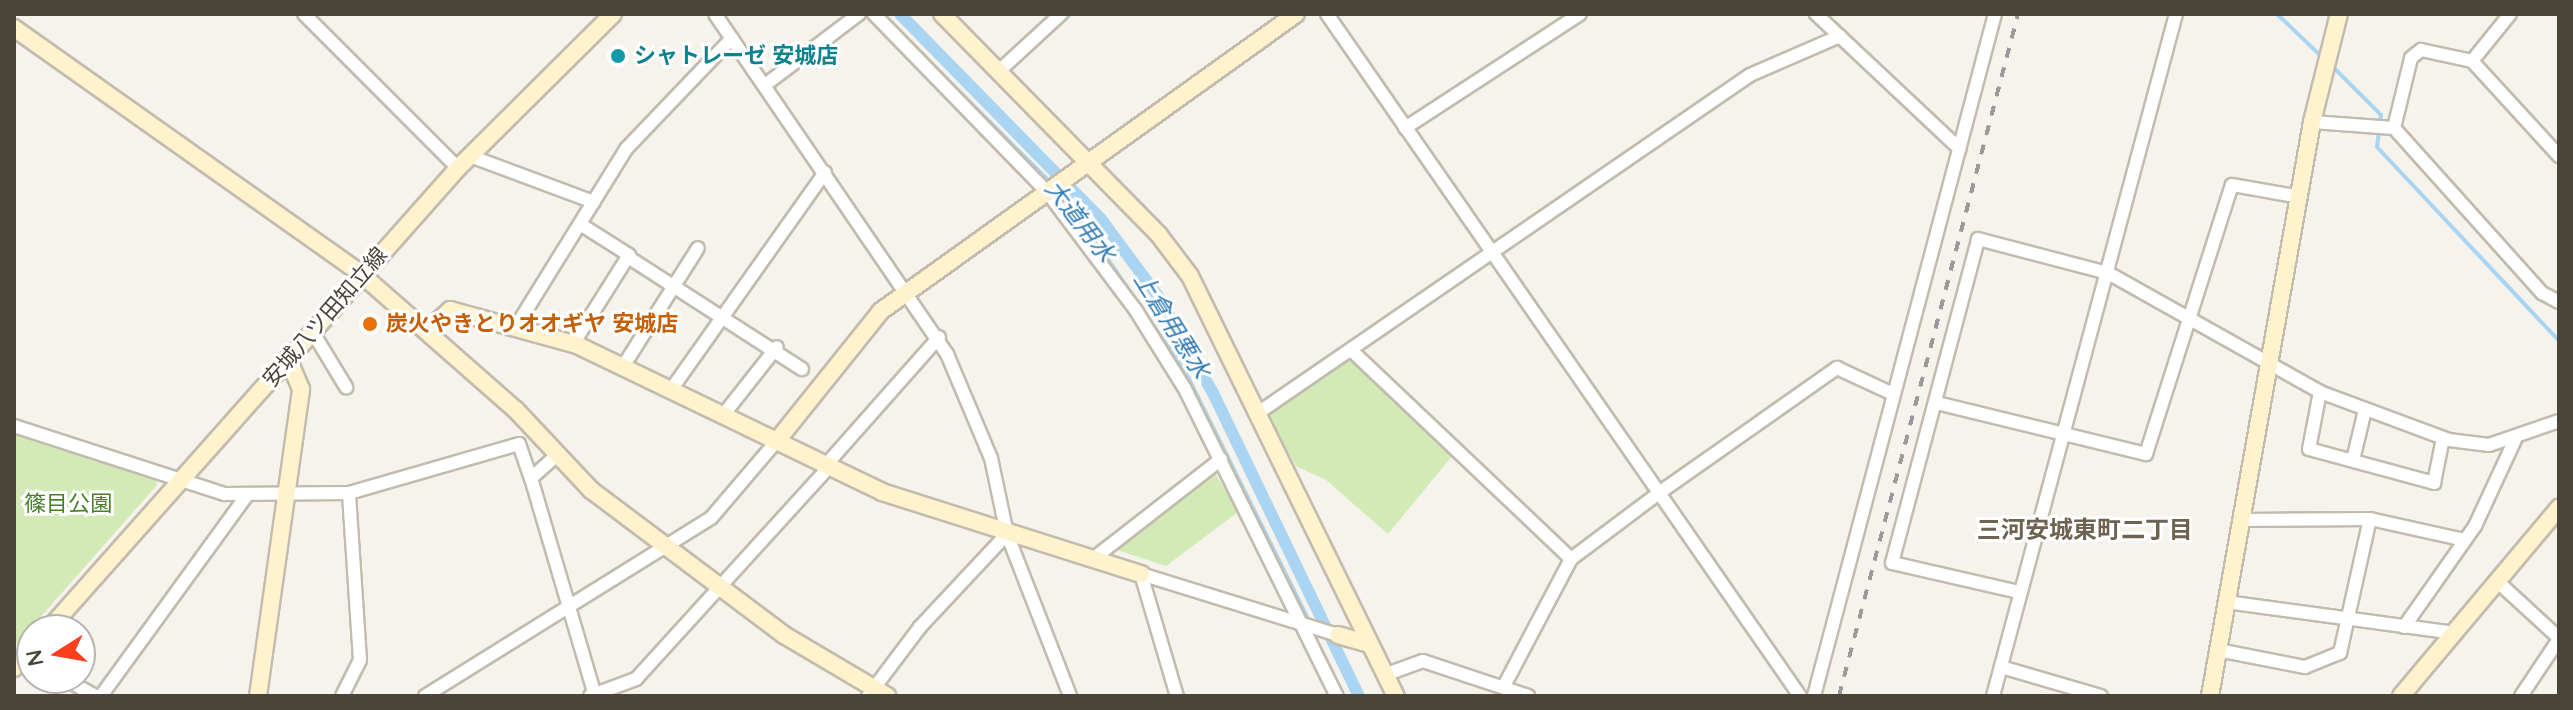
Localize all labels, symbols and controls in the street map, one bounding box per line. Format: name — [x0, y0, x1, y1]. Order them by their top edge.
place label: シャトレーゼ 安城店 — [634, 43, 838, 69]
marker: シャトレーゼ 安城店 — [609, 47, 627, 65]
water label: 大道用水 — [1039, 174, 1121, 268]
street label: 安城八ツ田知立線 — [257, 242, 393, 392]
water label: 上倉用悪水 — [1128, 266, 1216, 384]
place label: 炭火やきとりオオギヤ 安城店 — [386, 311, 678, 337]
marker: 炭火やきとりオオギヤ 安城店 — [361, 315, 379, 333]
park label: 篠目公園 — [24, 491, 112, 517]
district label: 三河安城東町二丁目 — [1977, 516, 2193, 544]
north arrow — [16, 614, 96, 694]
text: N — [19, 648, 50, 669]

